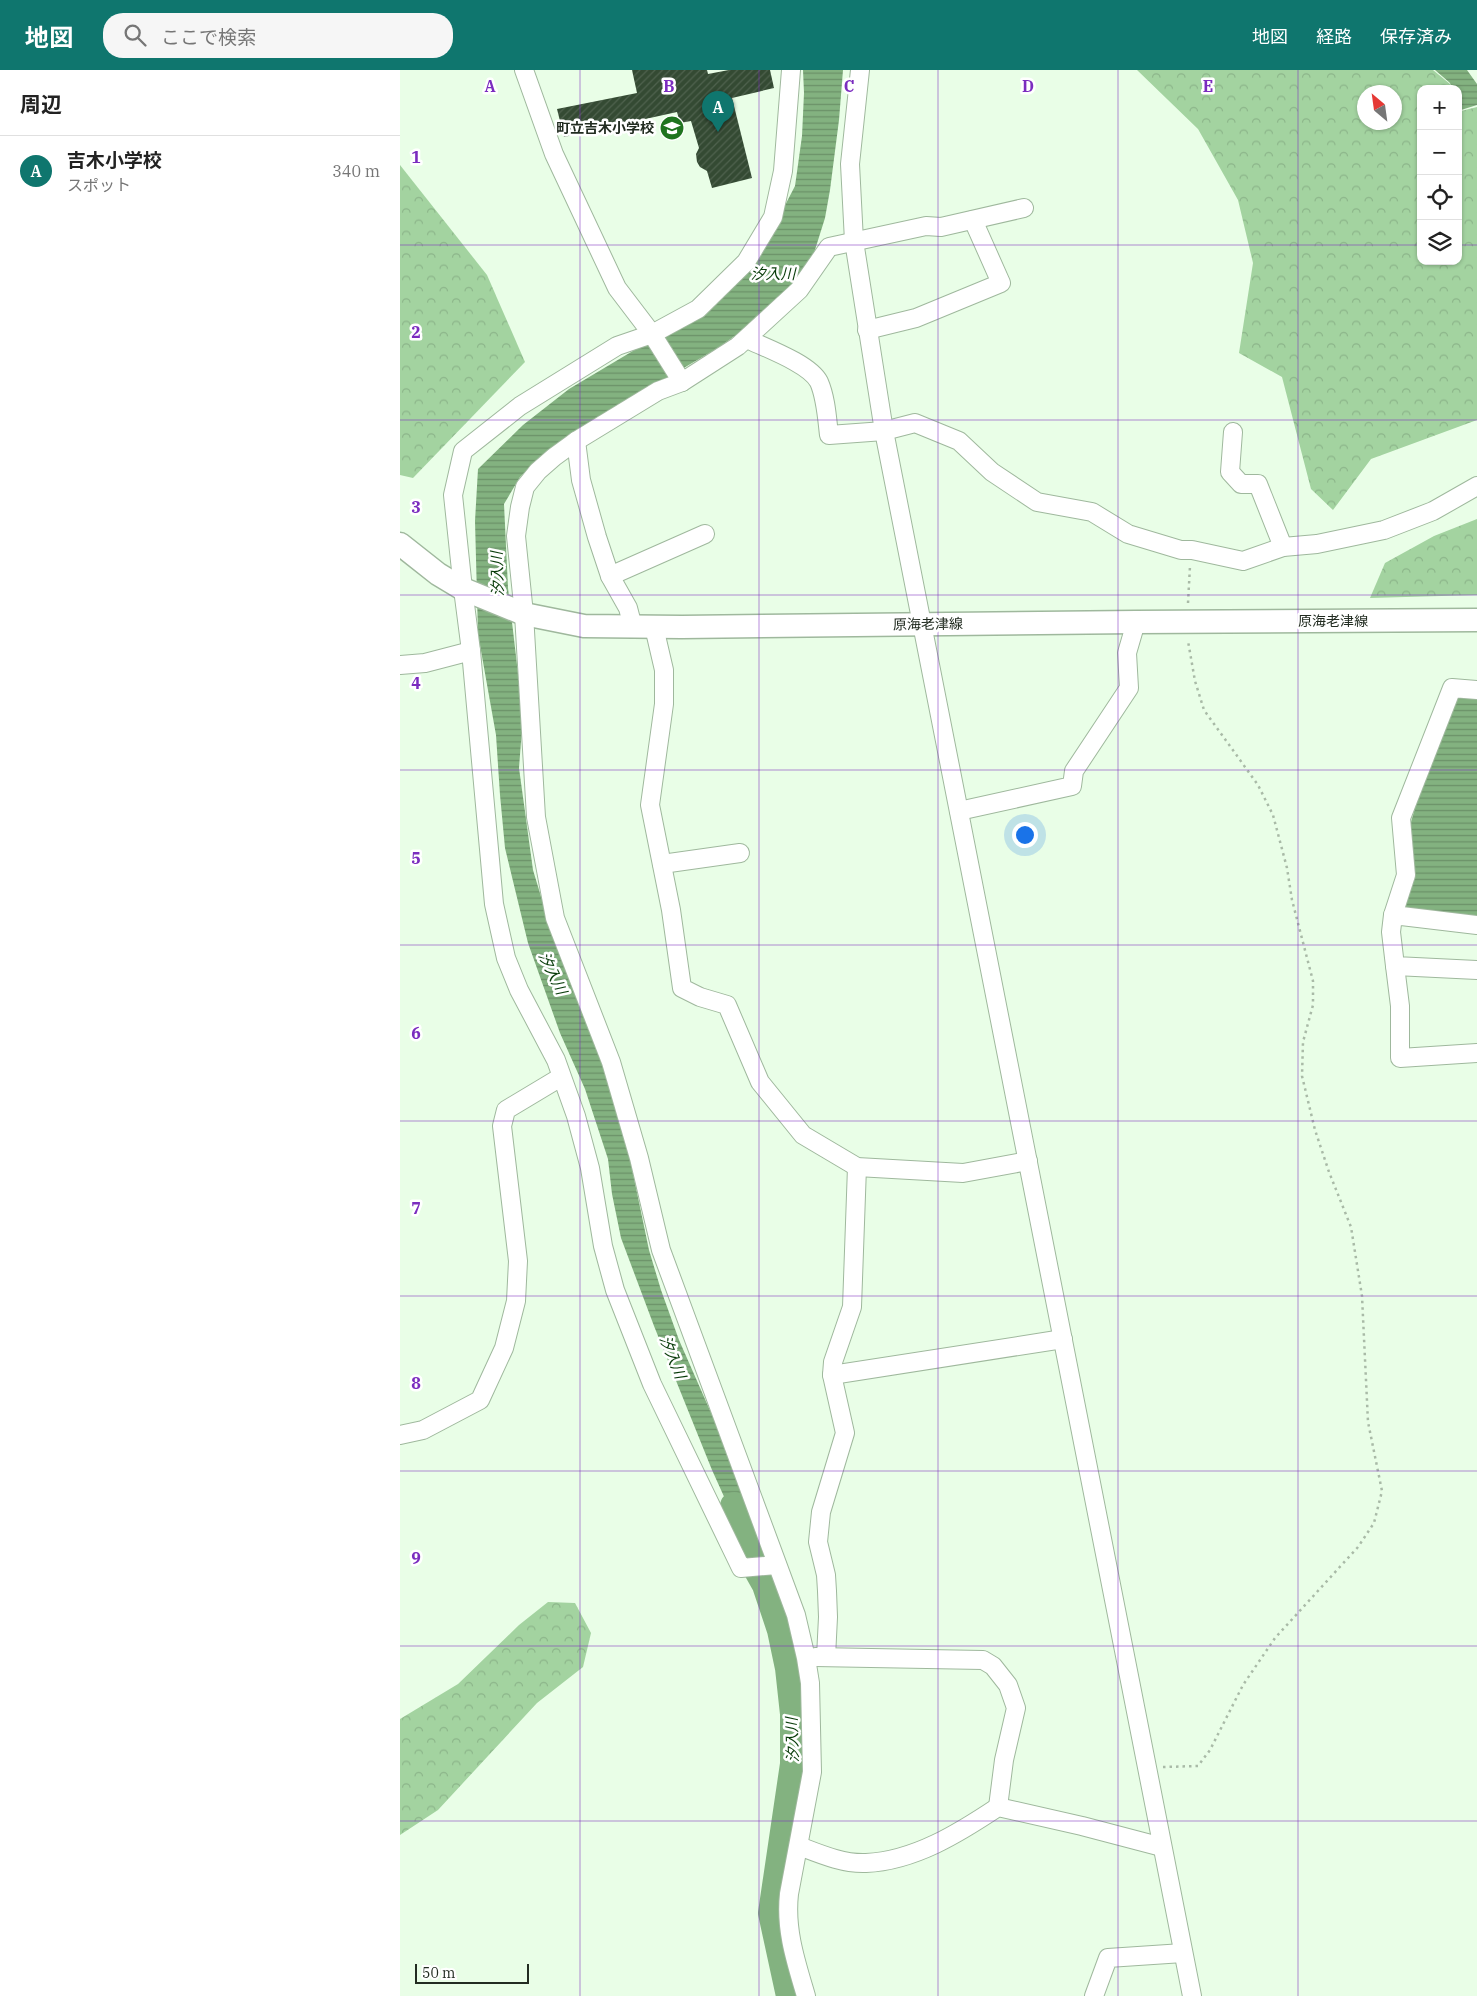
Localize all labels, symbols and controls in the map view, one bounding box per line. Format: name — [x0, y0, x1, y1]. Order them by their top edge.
search box — [103, 13, 453, 58]
text: 地図 — [25, 21, 73, 53]
icon: search — [121, 21, 149, 49]
text: ここで検索 — [161, 25, 256, 49]
text: 地図 — [1252, 25, 1288, 48]
text: 経路 — [1316, 25, 1352, 48]
text: 保存済み — [1380, 25, 1452, 48]
text: A — [484, 76, 496, 96]
text: B — [663, 76, 675, 96]
text: C — [844, 76, 854, 96]
text: D — [1022, 76, 1034, 96]
text: E — [1203, 76, 1213, 96]
north arrow — [1357, 85, 1402, 130]
map controls — [1417, 85, 1462, 265]
button: + — [1417, 85, 1462, 130]
text: 周辺 — [20, 90, 62, 118]
pin: A — [702, 91, 734, 132]
school or university icon: 町立吉木小学校 — [659, 115, 685, 141]
place label: 町立吉木小学校 — [556, 119, 654, 137]
button: − — [1417, 130, 1462, 175]
text: 1 — [411, 147, 421, 167]
text: 吉木小学校 — [67, 148, 162, 172]
text: A — [30, 161, 42, 181]
text: 340 m — [332, 161, 380, 181]
text: スポット — [67, 175, 131, 195]
button: locate — [1417, 175, 1462, 220]
button: layers — [1417, 220, 1462, 265]
water label: 汐入川 — [750, 264, 797, 283]
text: 2 — [411, 322, 421, 342]
text: 3 — [411, 497, 421, 517]
water label: 汐入川 — [487, 549, 507, 597]
street label: 原海老津線 — [1298, 612, 1368, 630]
street label: 原海老津線 — [893, 614, 963, 634]
text: 4 — [411, 673, 421, 693]
your location — [1012, 822, 1038, 848]
text: 5 — [411, 848, 421, 868]
water label: 汐入川 — [535, 949, 572, 999]
text: 6 — [411, 1023, 421, 1043]
text: 7 — [411, 1198, 421, 1218]
water label: 汐入川 — [656, 1333, 691, 1383]
text: 8 — [411, 1373, 421, 1393]
text: 9 — [411, 1548, 421, 1568]
water label: 汐入川 — [782, 1715, 802, 1763]
scale bar — [415, 1961, 529, 1984]
text: 50 m — [422, 1964, 455, 1982]

